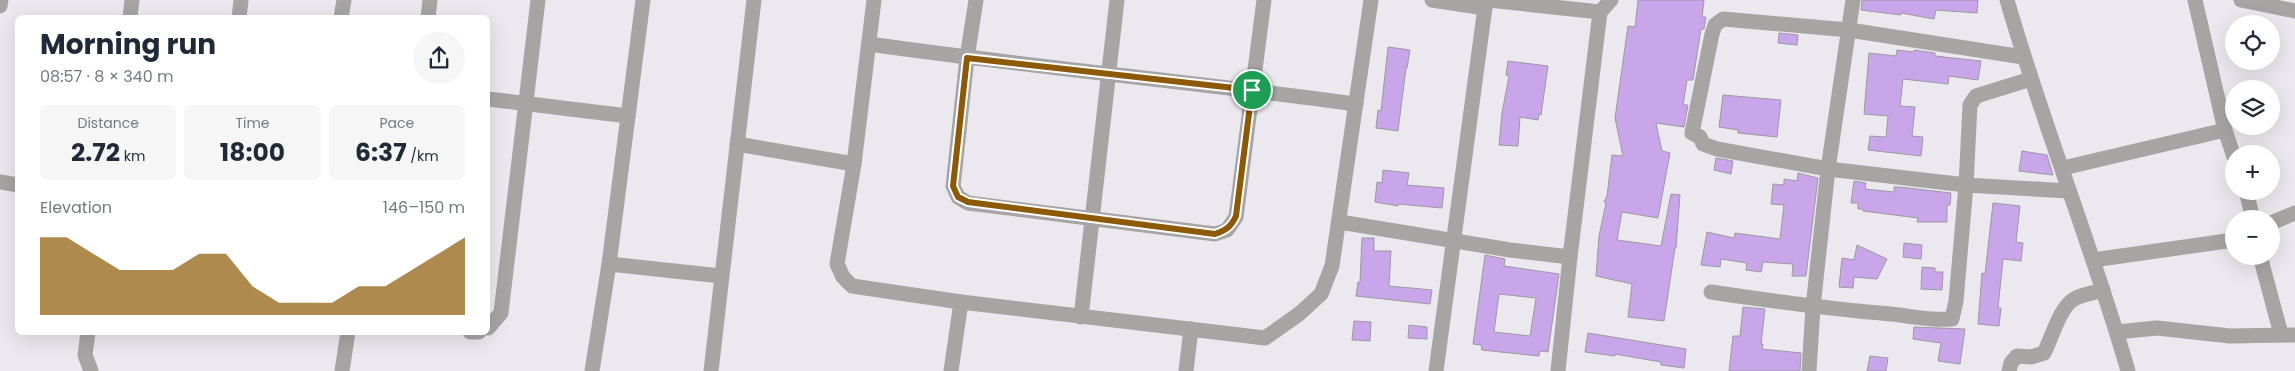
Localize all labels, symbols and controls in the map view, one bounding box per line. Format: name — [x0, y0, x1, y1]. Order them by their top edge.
map controls — [2225, 15, 2280, 265]
button: locate — [2225, 15, 2280, 70]
text: Morning run — [40, 25, 216, 64]
button: share — [413, 32, 465, 84]
text: 08:57 · 8 × 340 m — [40, 65, 174, 88]
pin — [1231, 69, 1273, 111]
icon: arrive — [1238, 76, 1266, 104]
button: layers — [2225, 80, 2280, 135]
text: Distance — [77, 113, 139, 133]
text: Time — [235, 113, 270, 133]
text: Pace — [379, 113, 414, 133]
text: 2.72 — [71, 135, 120, 170]
text: 18:00 — [220, 135, 285, 170]
text: 6:37 — [355, 135, 407, 170]
button: + — [2225, 145, 2280, 200]
text: km — [120, 146, 145, 166]
text: /km — [407, 146, 439, 166]
text: Elevation — [40, 196, 112, 219]
text: 146–150 m — [383, 196, 465, 219]
button: − — [2225, 210, 2280, 265]

